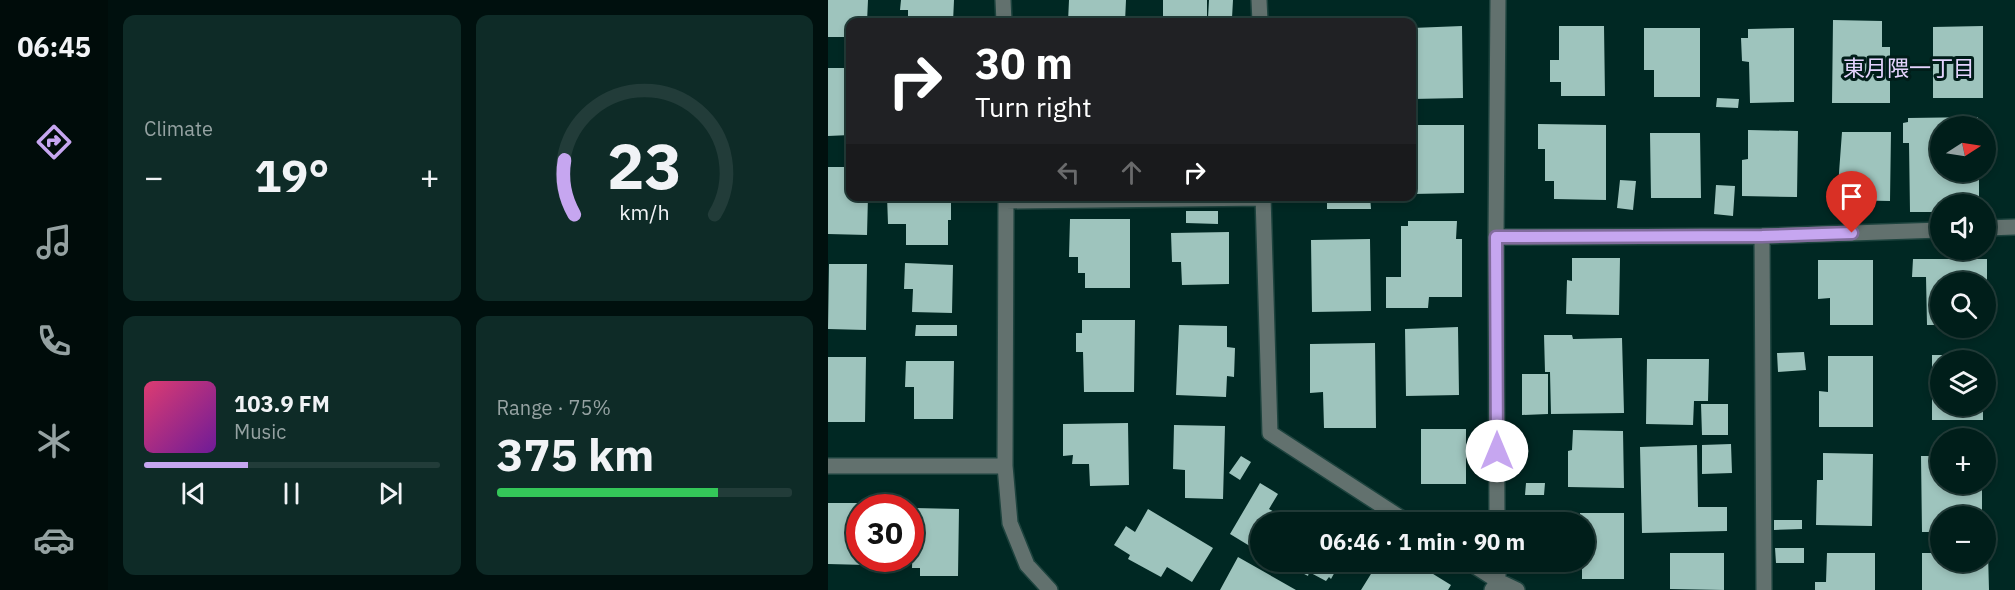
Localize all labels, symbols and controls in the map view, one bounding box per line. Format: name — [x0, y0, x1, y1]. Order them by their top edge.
text: 06:45 — [17, 29, 91, 64]
text: 30 m — [975, 36, 1073, 91]
icon: right — [876, 42, 954, 120]
district label: 東月隈一丁目 — [1843, 53, 1975, 82]
text: Turn right — [975, 89, 1092, 124]
text: Climate — [144, 115, 213, 142]
north arrow — [1930, 116, 1996, 182]
map controls — [1930, 116, 1996, 572]
icon: directions — [33, 121, 75, 163]
text: 23 — [607, 125, 682, 206]
text: 19° — [254, 146, 329, 204]
text: − — [144, 155, 164, 198]
text: + — [420, 155, 440, 198]
icon: left — [1052, 156, 1085, 189]
icon: ahead — [1115, 156, 1148, 189]
icon: right — [1178, 156, 1211, 189]
pin — [1826, 171, 1877, 233]
icon: arrive — [1835, 180, 1868, 213]
button: sound — [1930, 194, 1996, 260]
text: km/h — [619, 198, 669, 226]
icon: music — [33, 221, 75, 263]
button: search — [1930, 272, 1996, 338]
icon: phone — [33, 320, 75, 362]
button: layers — [1930, 350, 1996, 416]
text: 103.9 FM — [234, 389, 330, 418]
text: Range · 75% — [497, 394, 611, 421]
text: Music — [234, 418, 286, 445]
position arrow — [1465, 419, 1529, 483]
icon: climate — [33, 420, 75, 462]
text: 375 km — [497, 425, 654, 483]
button: + — [1930, 428, 1996, 494]
icon: previous — [177, 477, 210, 510]
icon: pause — [275, 477, 308, 510]
icon: next — [374, 477, 407, 510]
speed limit sign: 30 — [846, 494, 924, 572]
button: − — [1930, 506, 1996, 572]
icon: car — [33, 519, 75, 561]
text: 06:46 · 1 min · 90 m — [1320, 527, 1525, 556]

